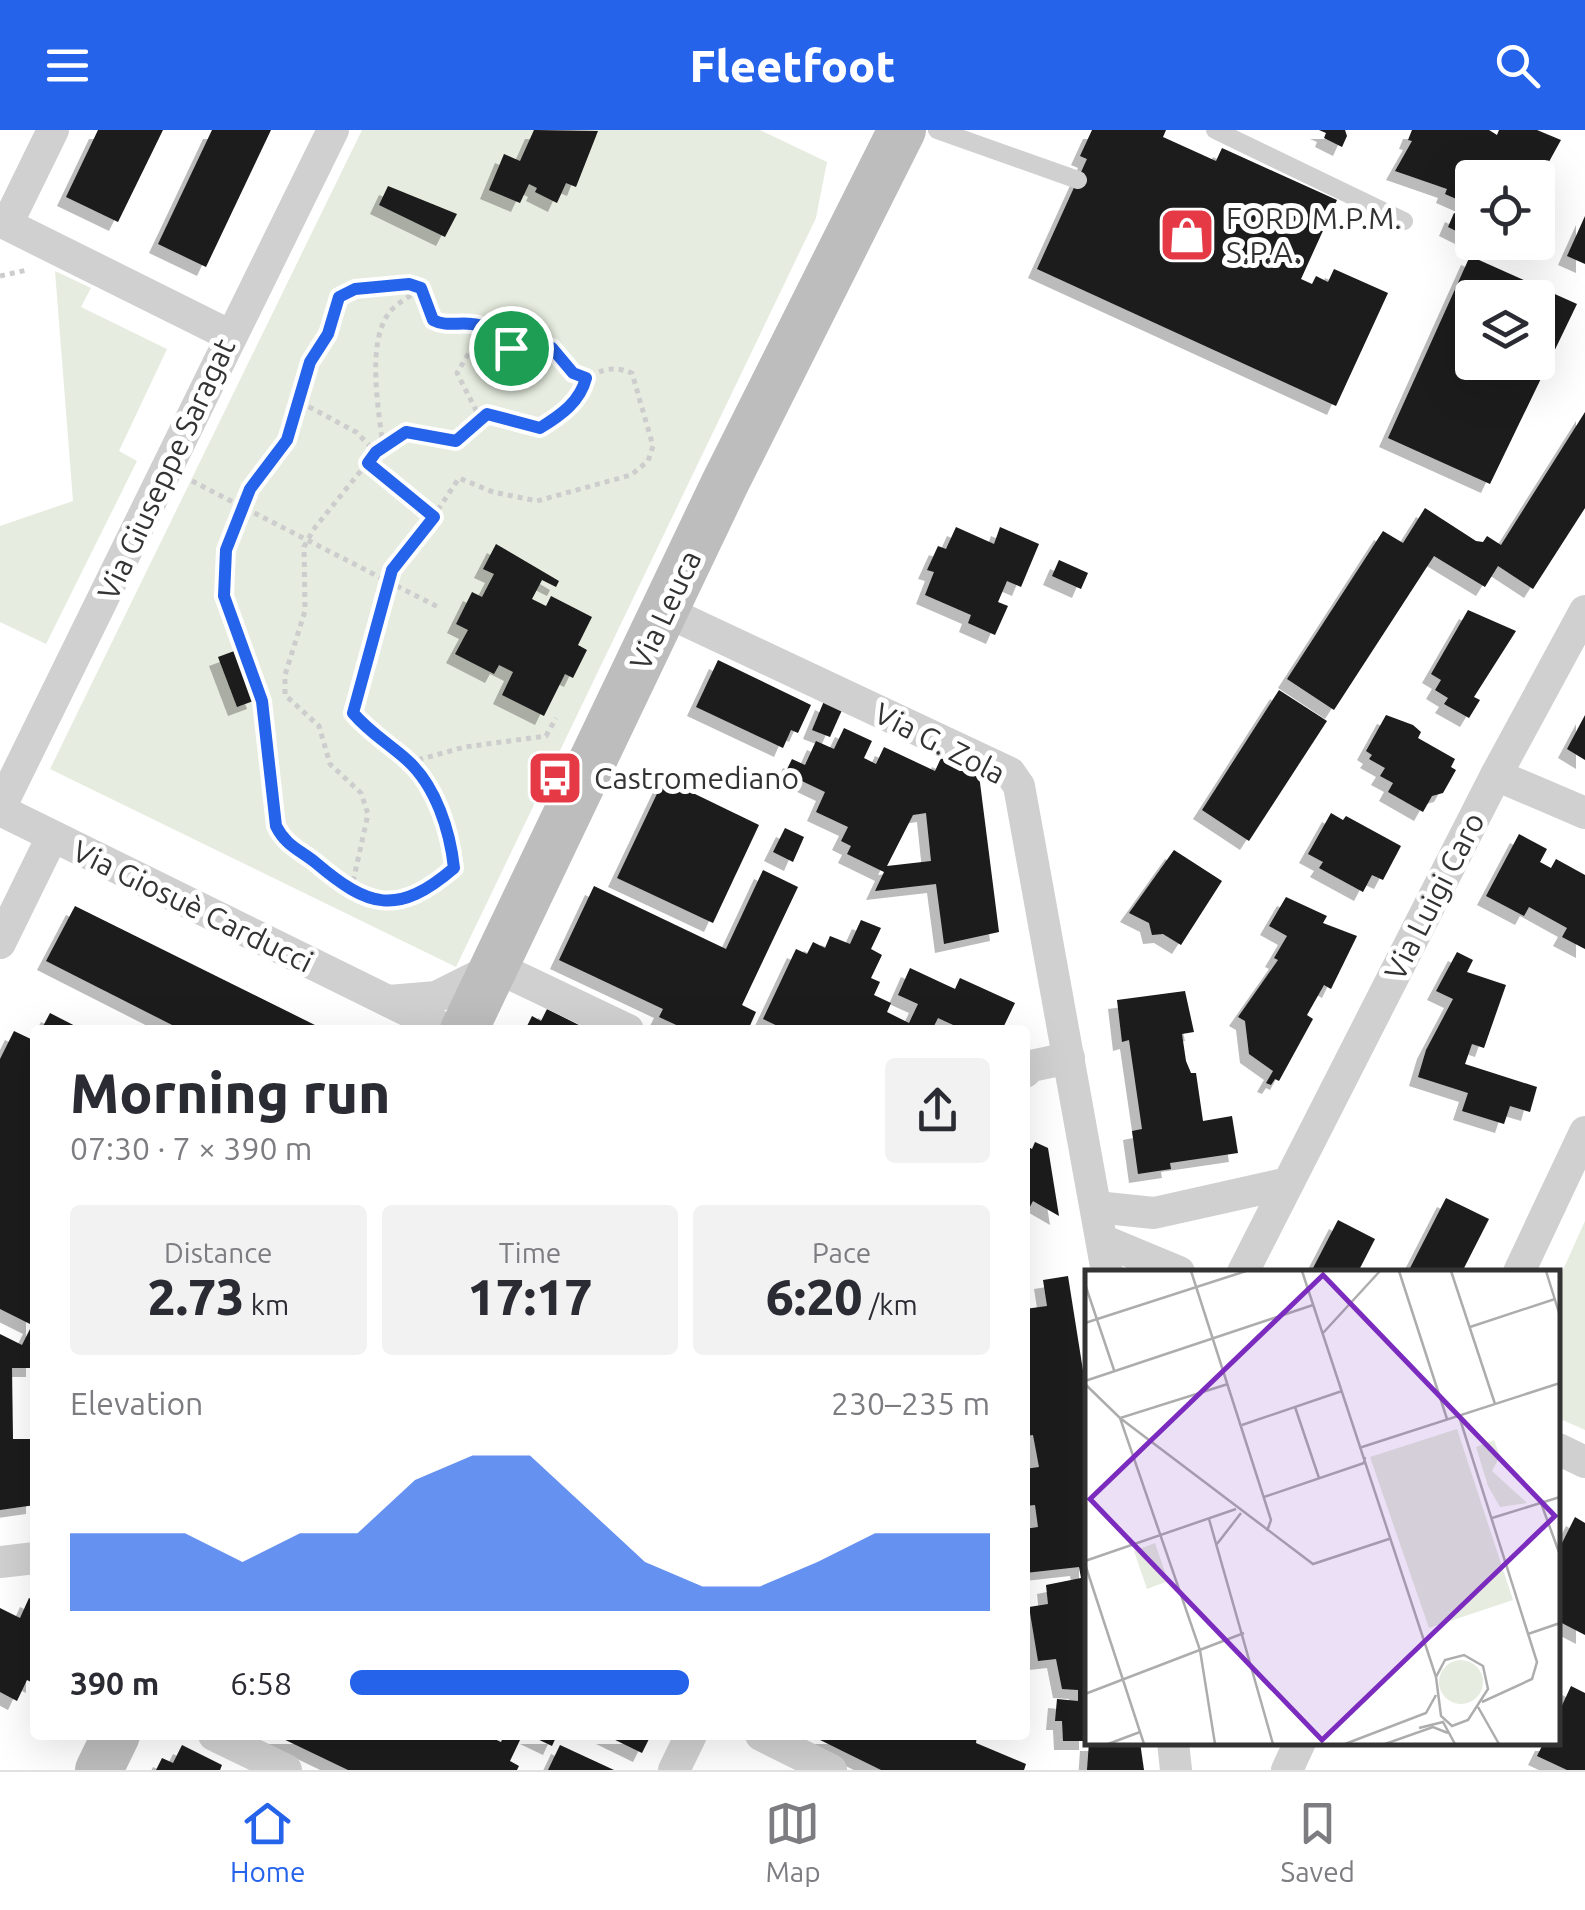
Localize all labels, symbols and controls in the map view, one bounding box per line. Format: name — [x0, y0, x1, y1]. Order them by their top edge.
icon: menu — [40, 38, 95, 93]
icon: search — [1490, 38, 1545, 93]
text: Fleetfoot — [690, 40, 895, 91]
map controls — [1455, 160, 1555, 380]
button: locate — [1455, 160, 1555, 260]
place label: FORD M.P.M. S.P.A. — [1226, 201, 1402, 269]
shop icon: FORD M.P.M. S.P.A. — [1157, 205, 1217, 265]
button: layers — [1455, 280, 1555, 380]
pin — [469, 306, 554, 391]
icon: arrive — [484, 321, 539, 376]
street label: Via Giuseppe Saragat — [90, 333, 242, 605]
street label: Via Leuca — [623, 545, 707, 675]
street label: Via G. Zola — [869, 696, 1011, 790]
bus stop icon: Castromediano — [525, 748, 585, 808]
place label: Castromediano — [594, 761, 799, 795]
street label: Via Luigi Caro — [1377, 807, 1491, 985]
street label: Via Giosuè Carducci — [67, 833, 319, 979]
button: share — [885, 1058, 990, 1163]
text: Morning run — [70, 1062, 391, 1123]
text: 07:30 · 7 × 390 m — [70, 1130, 312, 1166]
text: Distance — [164, 1237, 273, 1268]
text: Time — [499, 1237, 561, 1268]
text: Pace — [812, 1237, 871, 1268]
text: 2.73 — [148, 1268, 244, 1324]
text: 17:17 — [467, 1268, 593, 1324]
text: 6:20 — [766, 1268, 863, 1324]
inset map — [1085, 1270, 1560, 1745]
text: km — [244, 1289, 289, 1320]
text: /km — [863, 1289, 918, 1320]
text: Elevation — [70, 1385, 203, 1421]
text: 230–235 m — [831, 1385, 990, 1421]
text: 390 m — [70, 1665, 159, 1701]
text: 6:58 — [230, 1665, 292, 1701]
tab: Home — [230, 1796, 306, 1887]
tab: Map — [765, 1796, 821, 1887]
tab: Saved — [1280, 1796, 1355, 1887]

